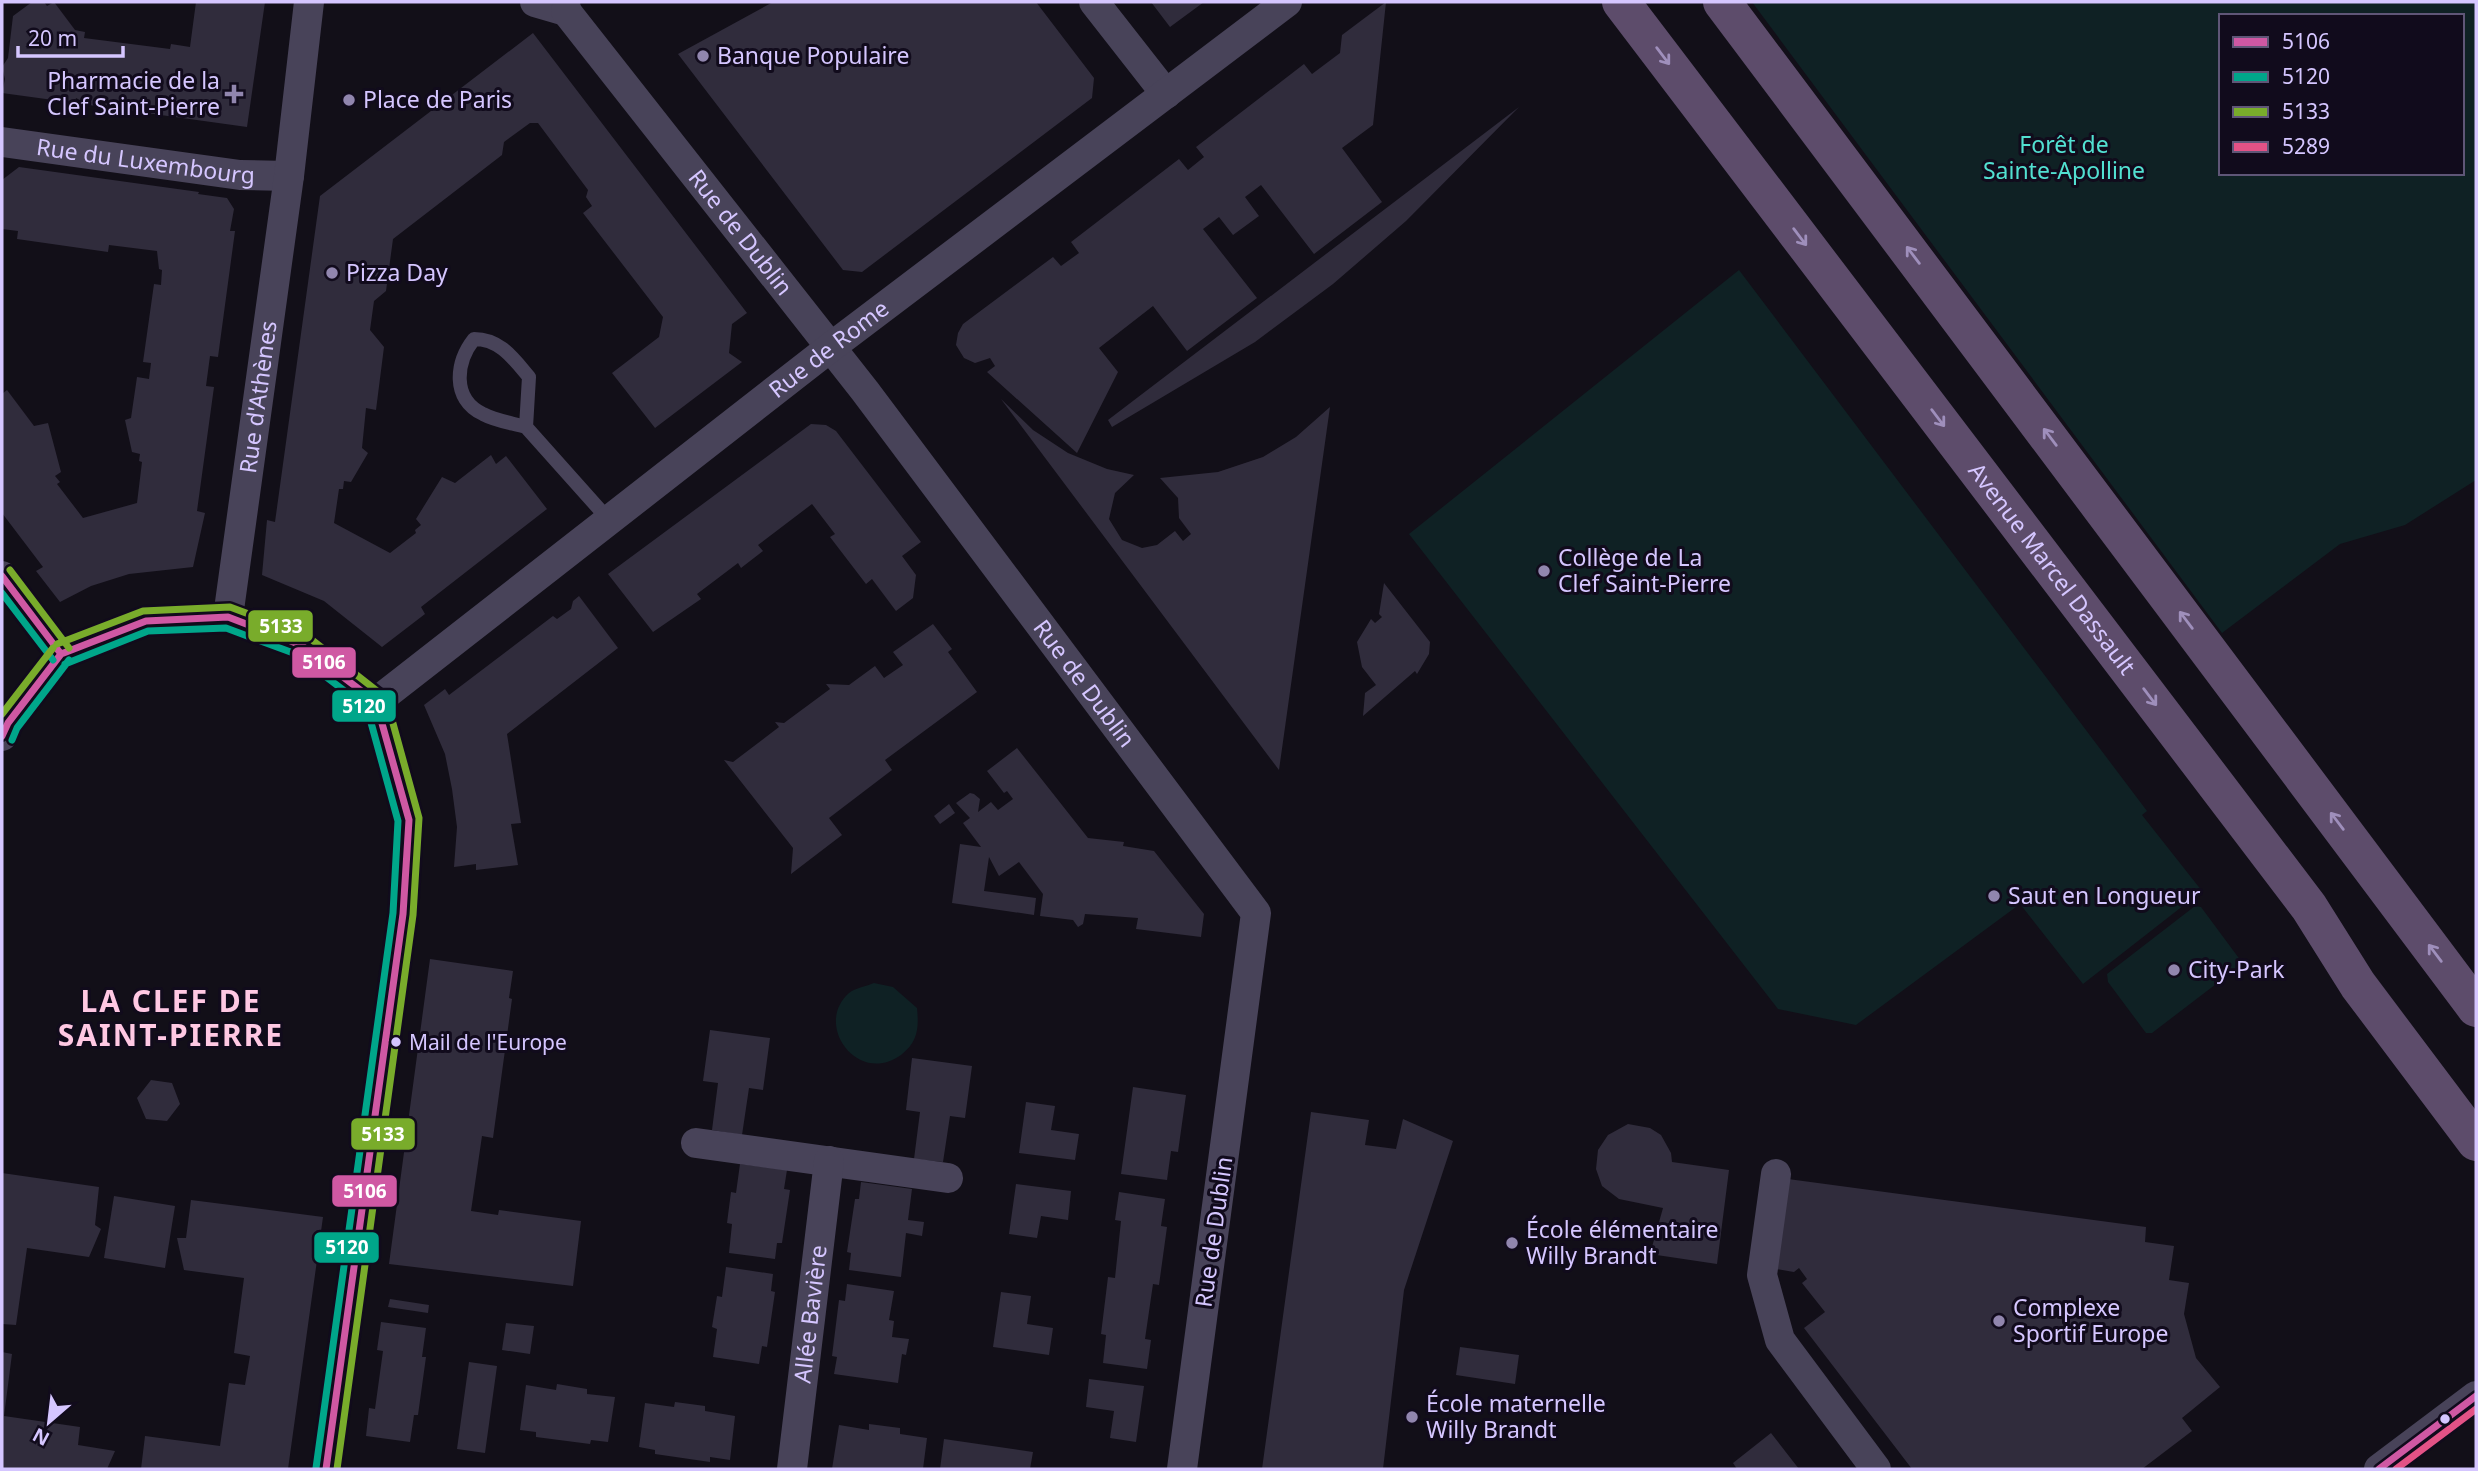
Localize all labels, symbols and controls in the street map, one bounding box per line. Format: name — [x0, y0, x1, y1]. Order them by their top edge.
scale bar — [18, 14, 122, 58]
legend — [2219, 14, 2464, 175]
text: 20 m — [28, 24, 77, 52]
text: 5106 — [2282, 27, 2330, 55]
place label: Banque Populaire — [717, 39, 909, 71]
one-way arrow — [1655, 46, 1670, 65]
marker: Banque Populaire — [695, 48, 711, 64]
text: 5120 — [2282, 62, 2330, 90]
place label: Pharmacie de la Clef Saint-Pierre — [47, 64, 220, 122]
place label: Place de Paris — [363, 83, 512, 115]
marker: Pharmacie de la Clef Saint-Pierre — [226, 86, 242, 102]
marker: Place de Paris — [341, 92, 357, 108]
text: 5133 — [2282, 97, 2330, 125]
park label: Forêt de Sainte-Apolline — [1983, 128, 2145, 186]
street label: Rue du Luxembourg — [35, 130, 255, 190]
text: 5289 — [2282, 132, 2330, 160]
street label: Rue de Dublin — [682, 162, 801, 302]
one-way arrow — [1793, 227, 1808, 246]
one-way arrow — [1906, 246, 1921, 265]
place label: Pizza Day — [346, 256, 448, 288]
marker: Pizza Day — [324, 265, 340, 281]
street label: Rue de Rome — [762, 292, 895, 405]
street label: Rue d'Athènes — [231, 319, 284, 475]
one-way arrow — [1930, 409, 1945, 427]
one-way arrow — [2042, 429, 2057, 447]
street label: Avenue Marcel Dassault — [1962, 456, 2144, 681]
place label: Collège de La Clef Saint-Pierre — [1558, 541, 1731, 599]
marker: Collège de La Clef Saint-Pierre — [1536, 563, 1552, 579]
line badge: 5133 — [247, 609, 314, 643]
one-way arrow — [2179, 610, 2194, 629]
text: 5133 — [259, 613, 303, 639]
street label: Rue de Dublin — [1027, 613, 1143, 753]
line badge: 5106 — [291, 646, 357, 679]
text: 5106 — [302, 649, 346, 675]
one-way arrow — [2142, 687, 2157, 706]
line badge: 5120 — [331, 689, 397, 723]
text: 5120 — [342, 693, 386, 719]
one-way arrow — [2330, 812, 2345, 831]
place label: Saut en Longueur — [2008, 879, 2201, 911]
marker: Saut en Longueur — [1986, 888, 2002, 904]
one-way arrow — [2428, 944, 2443, 963]
place label: City-Park — [2188, 953, 2285, 985]
marker: City-Park — [2166, 962, 2182, 978]
district label: LA CLEF DE SAINT-PIERRE — [58, 980, 284, 1055]
place label: Mail de l'Europe — [409, 1028, 567, 1056]
marker: Mail de l'Europe — [389, 1035, 403, 1049]
line badge: 5133 — [350, 1117, 416, 1151]
text: 5133 — [361, 1121, 405, 1147]
street label: Rue de Dublin — [1187, 1154, 1239, 1309]
line badge: 5106 — [331, 1174, 398, 1208]
text: 5106 — [343, 1178, 387, 1204]
place label: École élémentaire Willy Brandt — [1526, 1213, 1718, 1271]
line badge: 5120 — [313, 1231, 380, 1264]
text: 5120 — [325, 1234, 369, 1260]
marker: École élémentaire Willy Brandt — [1504, 1235, 1520, 1251]
street label: Allée Bavière — [785, 1243, 834, 1385]
place label: Complexe Sportif Europe — [2013, 1291, 2168, 1349]
marker: Complexe Sportif Europe — [1991, 1313, 2007, 1329]
north arrow — [14, 1387, 84, 1457]
place label: École maternelle Willy Brandt — [1426, 1387, 1606, 1445]
marker: École maternelle Willy Brandt — [1404, 1409, 1420, 1425]
unlabelled marker — [2438, 1412, 2452, 1426]
text: N — [28, 1422, 54, 1452]

